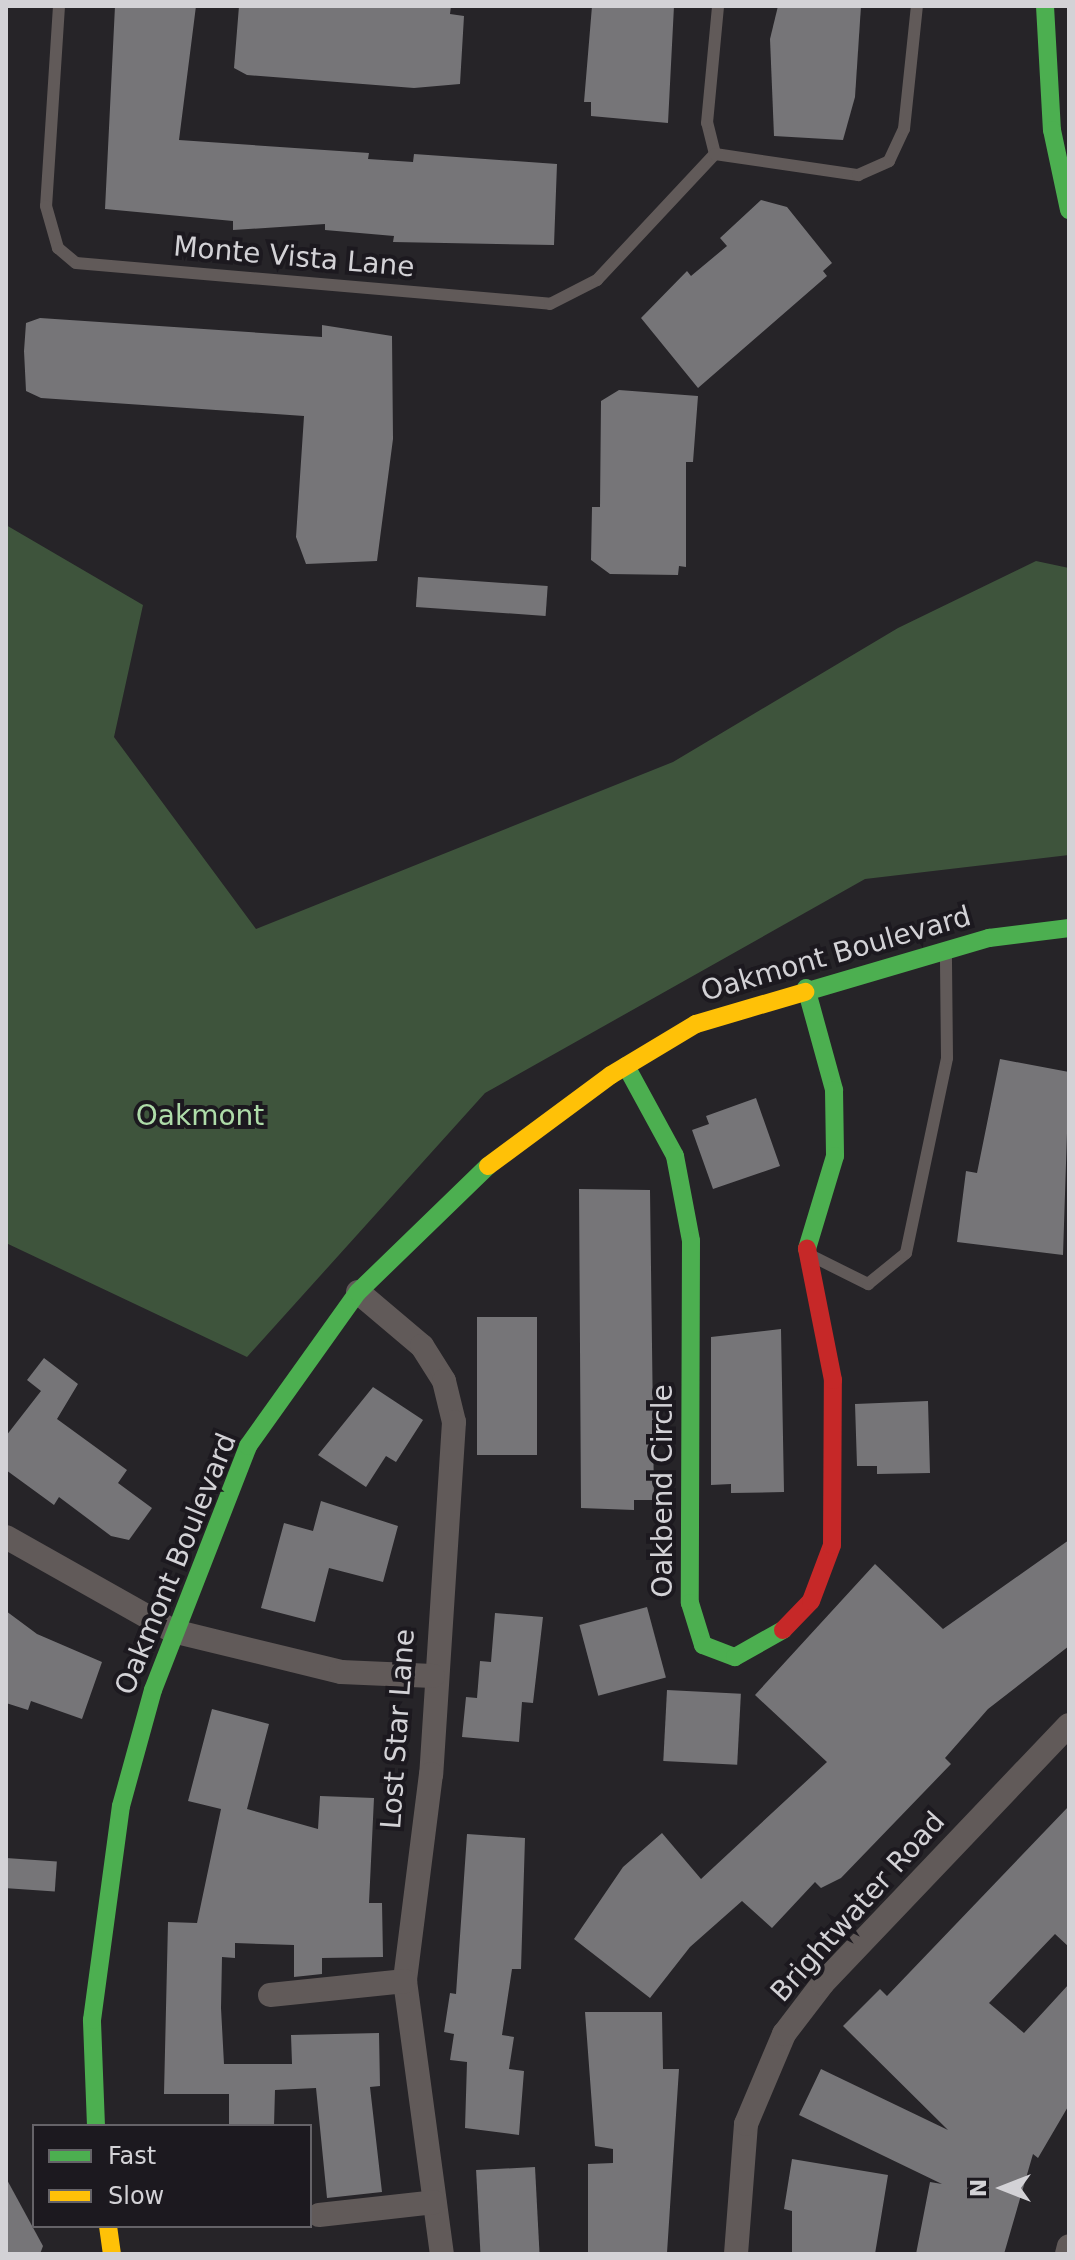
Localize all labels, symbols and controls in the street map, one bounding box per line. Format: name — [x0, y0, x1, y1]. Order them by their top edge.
street label: Monte Vista Lane — [172, 230, 416, 284]
street label: Oakmont Boulevard — [697, 899, 975, 1009]
park label: Oakmont — [136, 1099, 264, 1133]
street label: Oakbend Circle — [646, 1384, 680, 1598]
street label: Oakmont Boulevard — [108, 1428, 244, 1700]
street label: Lost Star Lane — [374, 1628, 422, 1830]
street label: Brightwater Road — [764, 1805, 952, 2009]
legend — [32, 2124, 312, 2228]
text: Fast — [108, 2142, 156, 2170]
north arrow — [963, 2148, 1043, 2228]
text: N — [966, 2179, 991, 2197]
text: Slow — [108, 2182, 164, 2210]

